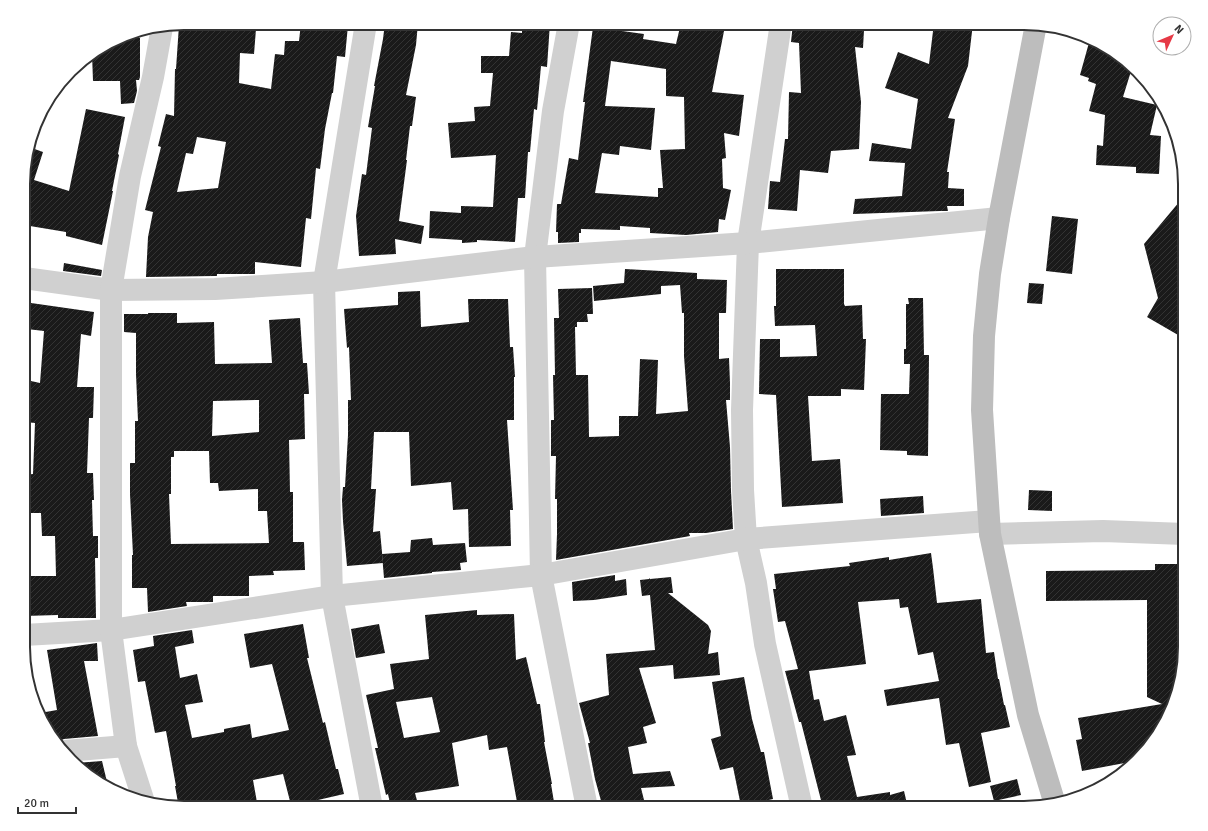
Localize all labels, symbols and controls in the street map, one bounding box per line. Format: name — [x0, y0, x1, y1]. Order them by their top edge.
north arrow — [1152, 16, 1192, 56]
text: N — [1171, 22, 1186, 37]
scale bar — [18, 789, 76, 815]
text: 20 m — [24, 796, 49, 811]

